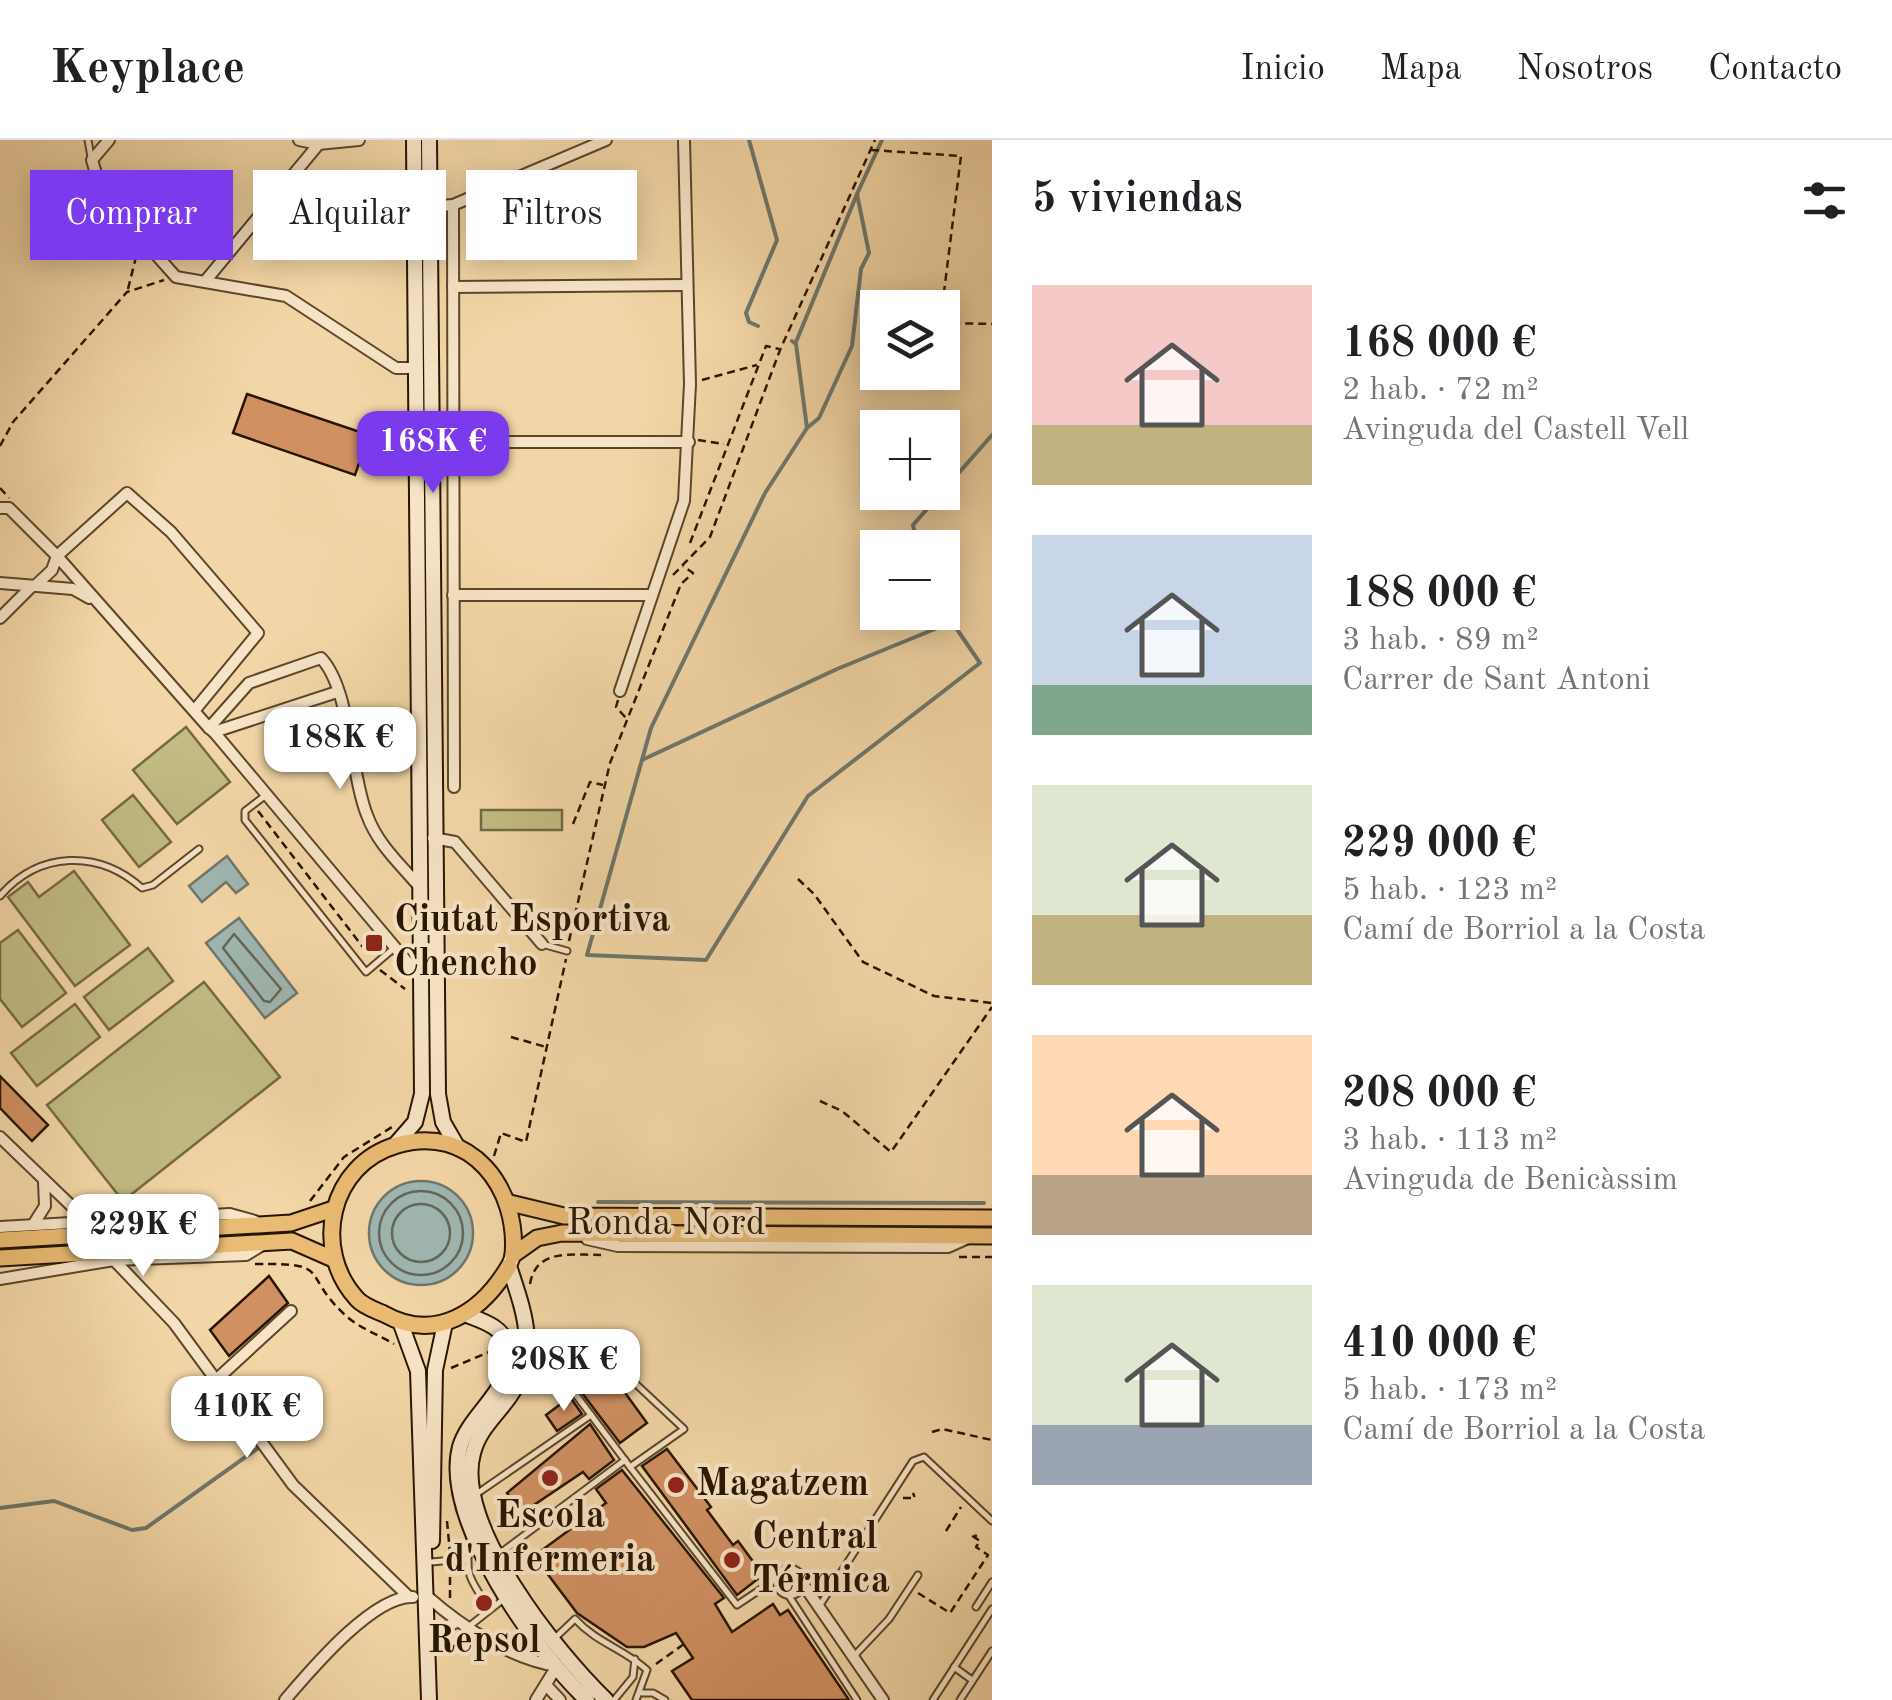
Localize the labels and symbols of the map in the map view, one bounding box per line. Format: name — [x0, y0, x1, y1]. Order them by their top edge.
pin: 168K € — [352, 411, 514, 496]
pin: 188K € — [259, 707, 421, 792]
place label: Ciutat Esportiva Chencho — [394, 902, 671, 984]
marker: Ciutat Esportiva Chencho — [363, 932, 385, 954]
pin: 229K € — [62, 1194, 224, 1279]
street label: Ronda Nord — [566, 1205, 766, 1243]
pin: 208K € — [483, 1329, 645, 1414]
pin: 410K € — [166, 1376, 328, 1461]
place label: Magatzem — [696, 1466, 869, 1504]
marker: Escola d'Infermeria — [539, 1467, 561, 1489]
marker: Magatzem — [665, 1474, 687, 1496]
place label: Escola d'Infermeria — [445, 1498, 655, 1580]
place label: Central Térmica — [752, 1519, 890, 1601]
marker: Central Térmica — [721, 1549, 743, 1571]
marker: Repsol — [473, 1592, 495, 1614]
place label: Repsol — [427, 1623, 541, 1661]

